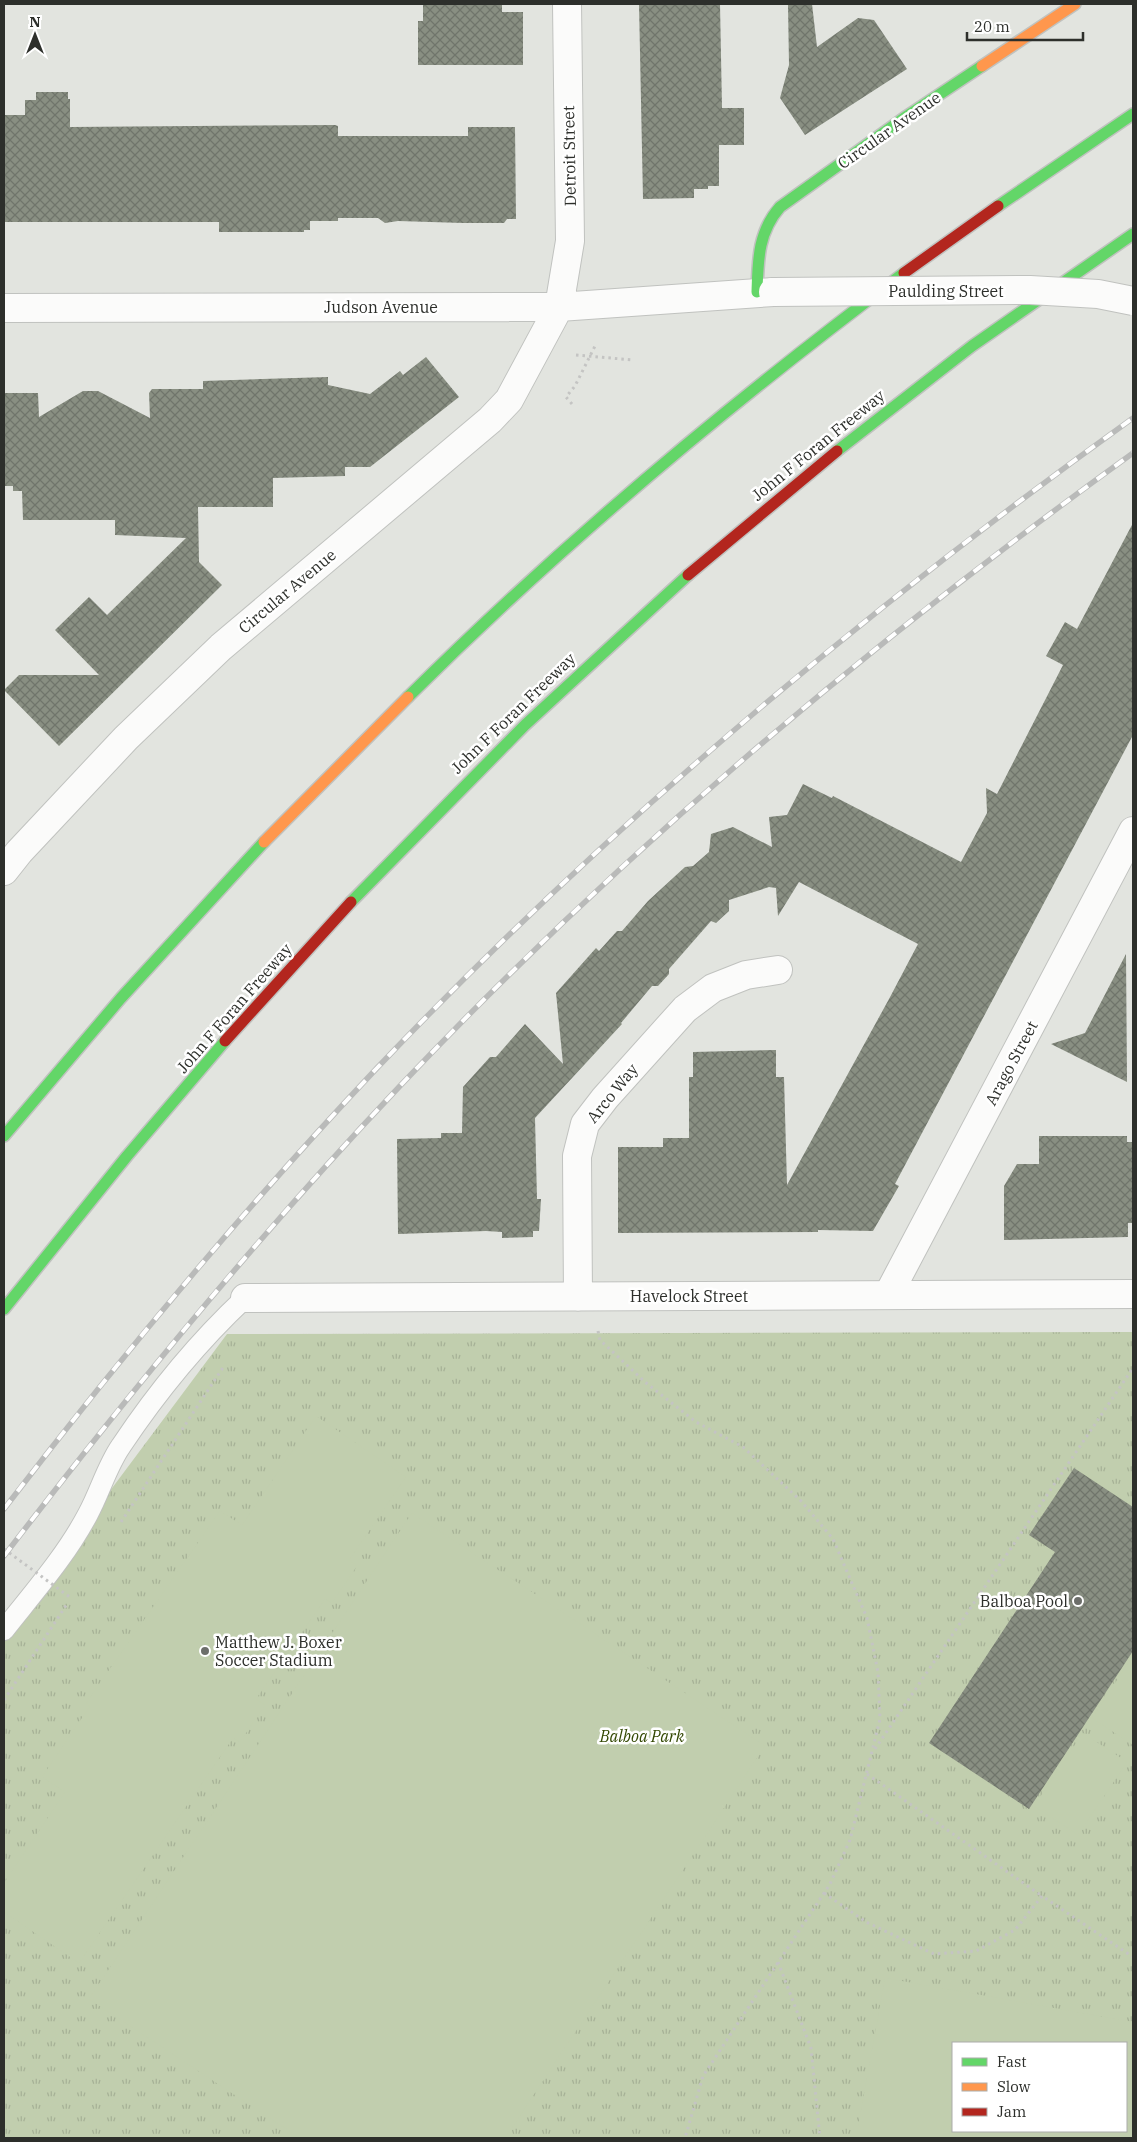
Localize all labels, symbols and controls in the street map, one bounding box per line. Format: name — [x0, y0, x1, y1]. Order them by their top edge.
north arrow — [10, 10, 60, 60]
scale bar — [967, 10, 1083, 42]
text: N — [29, 13, 41, 31]
text: 20 m — [974, 17, 1010, 36]
street label: Circular Avenue — [834, 87, 944, 173]
street label: Detroit Street — [558, 105, 580, 207]
street label: Paulding Street — [888, 281, 1004, 301]
street label: Judson Avenue — [324, 297, 438, 317]
street label: John F Foran Freeway — [747, 385, 889, 505]
street label: Circular Avenue — [234, 544, 340, 638]
street label: John F Foran Freeway — [447, 648, 580, 778]
street label: John F Foran Freeway — [172, 939, 296, 1077]
street label: Arago Street — [980, 1017, 1042, 1109]
street label: Arco Way — [582, 1059, 642, 1127]
street label: Havelock Street — [630, 1286, 749, 1306]
place label: Balboa Pool — [980, 1591, 1068, 1611]
marker: Balboa Pool — [1072, 1595, 1084, 1607]
place label: Matthew J. Boxer Soccer Stadium — [215, 1632, 342, 1670]
marker: Matthew J. Boxer Soccer Stadium — [199, 1645, 211, 1657]
park label: Balboa Park — [599, 1726, 685, 1746]
legend — [952, 2042, 1127, 2132]
text: Fast — [997, 2052, 1027, 2071]
text: Slow — [997, 2077, 1031, 2096]
text: Jam — [997, 2102, 1026, 2121]

